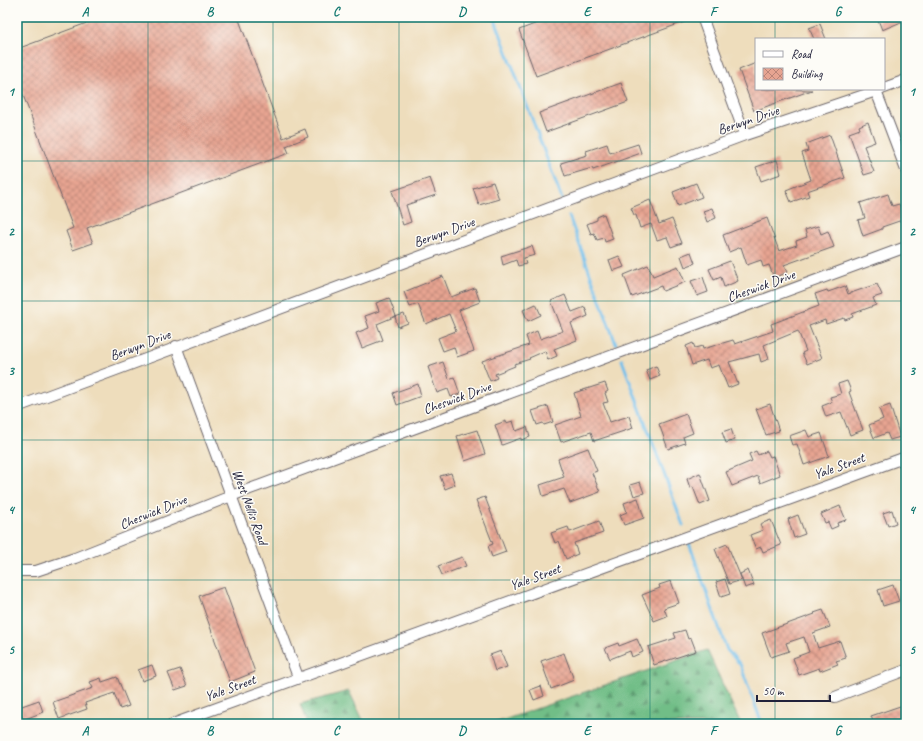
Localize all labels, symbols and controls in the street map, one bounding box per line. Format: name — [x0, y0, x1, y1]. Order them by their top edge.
text: A — [82, 4, 90, 20]
text: B — [207, 4, 215, 20]
text: C — [333, 4, 341, 20]
text: D — [458, 4, 467, 20]
text: E — [584, 4, 593, 20]
text: F — [710, 4, 719, 20]
text: G — [835, 4, 843, 20]
legend — [755, 38, 885, 90]
text: Road — [791, 46, 813, 62]
text: Building — [791, 66, 823, 82]
text: 1 — [8, 84, 16, 100]
text: 1 — [909, 84, 917, 100]
street label: Berwyn Drive — [715, 101, 782, 138]
street label: Berwyn Drive — [411, 213, 478, 251]
text: 2 — [8, 224, 15, 240]
text: 2 — [909, 224, 916, 240]
street label: Cheswick Drive — [725, 265, 798, 306]
street label: Berwyn Drive — [107, 325, 174, 364]
text: 3 — [8, 363, 15, 379]
text: 3 — [909, 363, 916, 379]
street label: Cheswick Drive — [421, 377, 494, 418]
street label: Yale Street — [811, 449, 868, 483]
street label: West Nellis Road — [229, 467, 272, 549]
street label: Cheswick Drive — [117, 490, 190, 533]
text: 4 — [8, 502, 16, 518]
text: 4 — [909, 502, 917, 518]
street label: Yale Street — [507, 560, 564, 594]
text: 5 — [8, 642, 15, 658]
text: 5 — [909, 642, 916, 658]
street label: Yale Street — [202, 671, 259, 705]
scale bar — [757, 677, 830, 703]
text: 50 m — [763, 683, 785, 699]
text: A — [82, 723, 90, 739]
text: B — [207, 723, 215, 739]
text: C — [333, 723, 341, 739]
text: D — [458, 723, 467, 739]
text: E — [584, 723, 593, 739]
text: F — [710, 723, 719, 739]
text: G — [835, 723, 843, 739]

